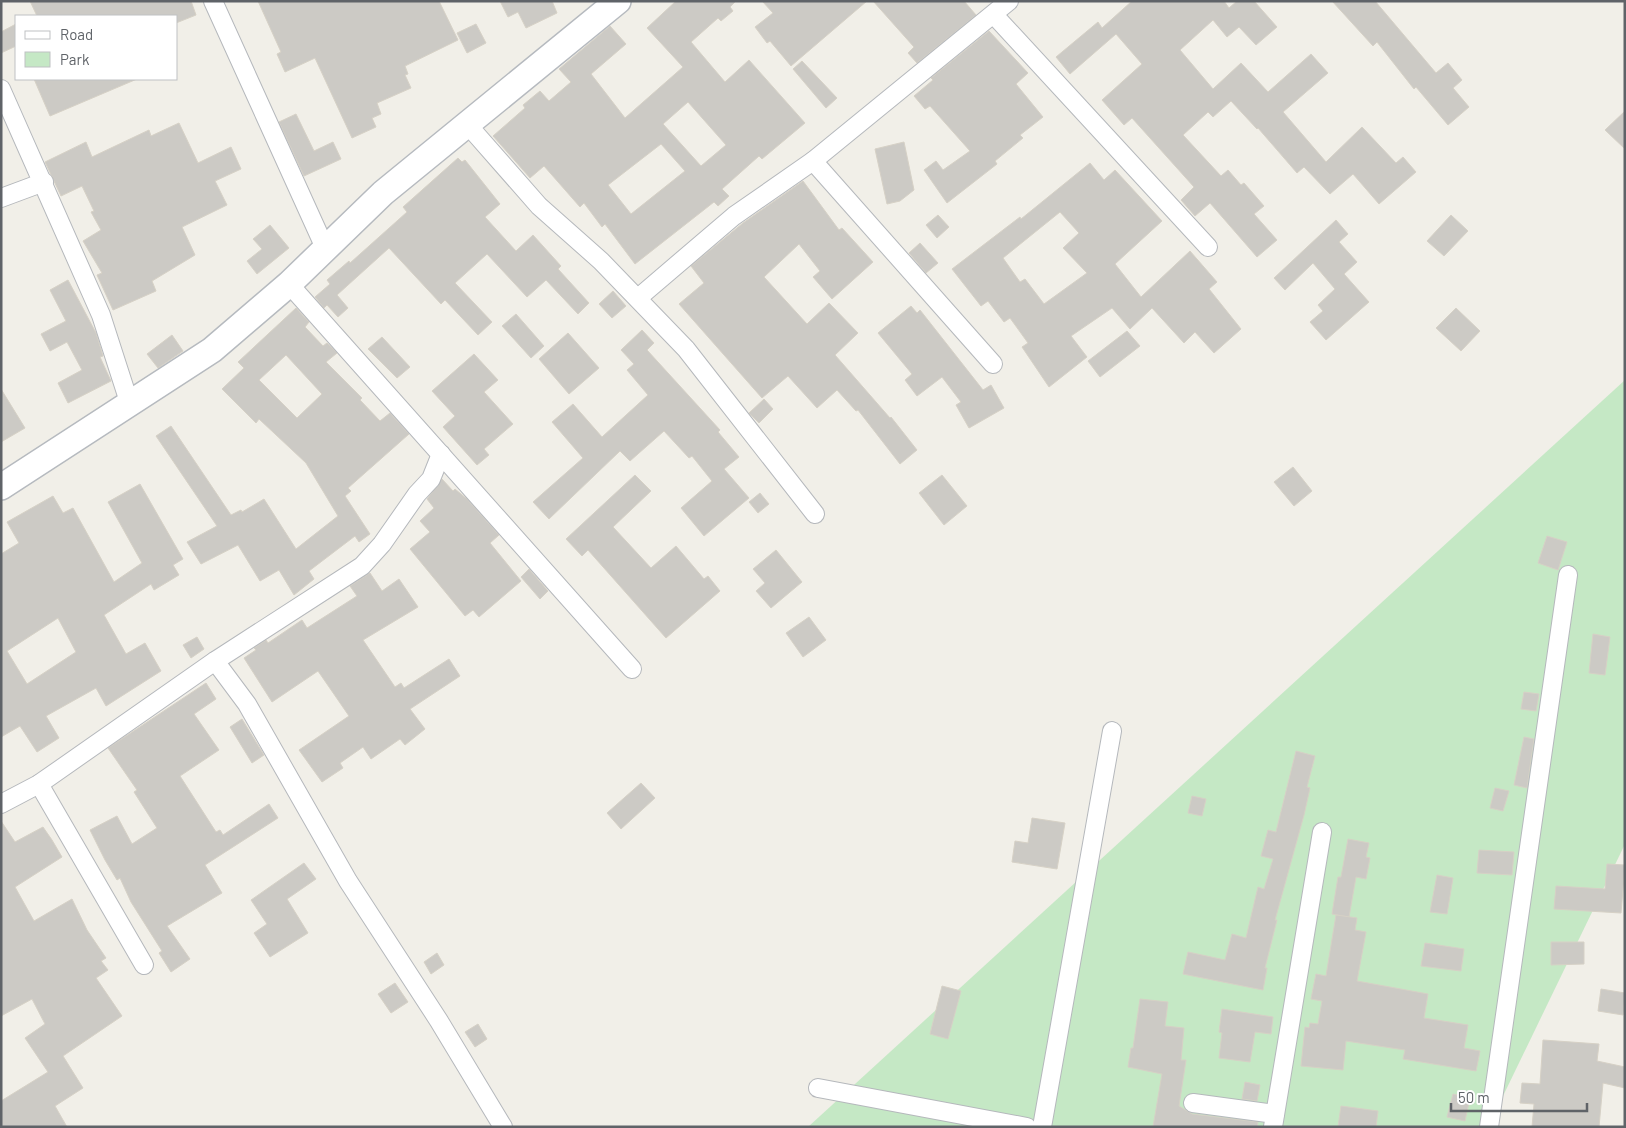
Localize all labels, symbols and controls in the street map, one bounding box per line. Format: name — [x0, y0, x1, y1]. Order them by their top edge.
legend — [15, 15, 178, 80]
text: Road — [60, 25, 93, 43]
text: Park — [60, 50, 90, 68]
scale bar — [1451, 1080, 1587, 1112]
text: 50 m — [1458, 1088, 1490, 1106]

